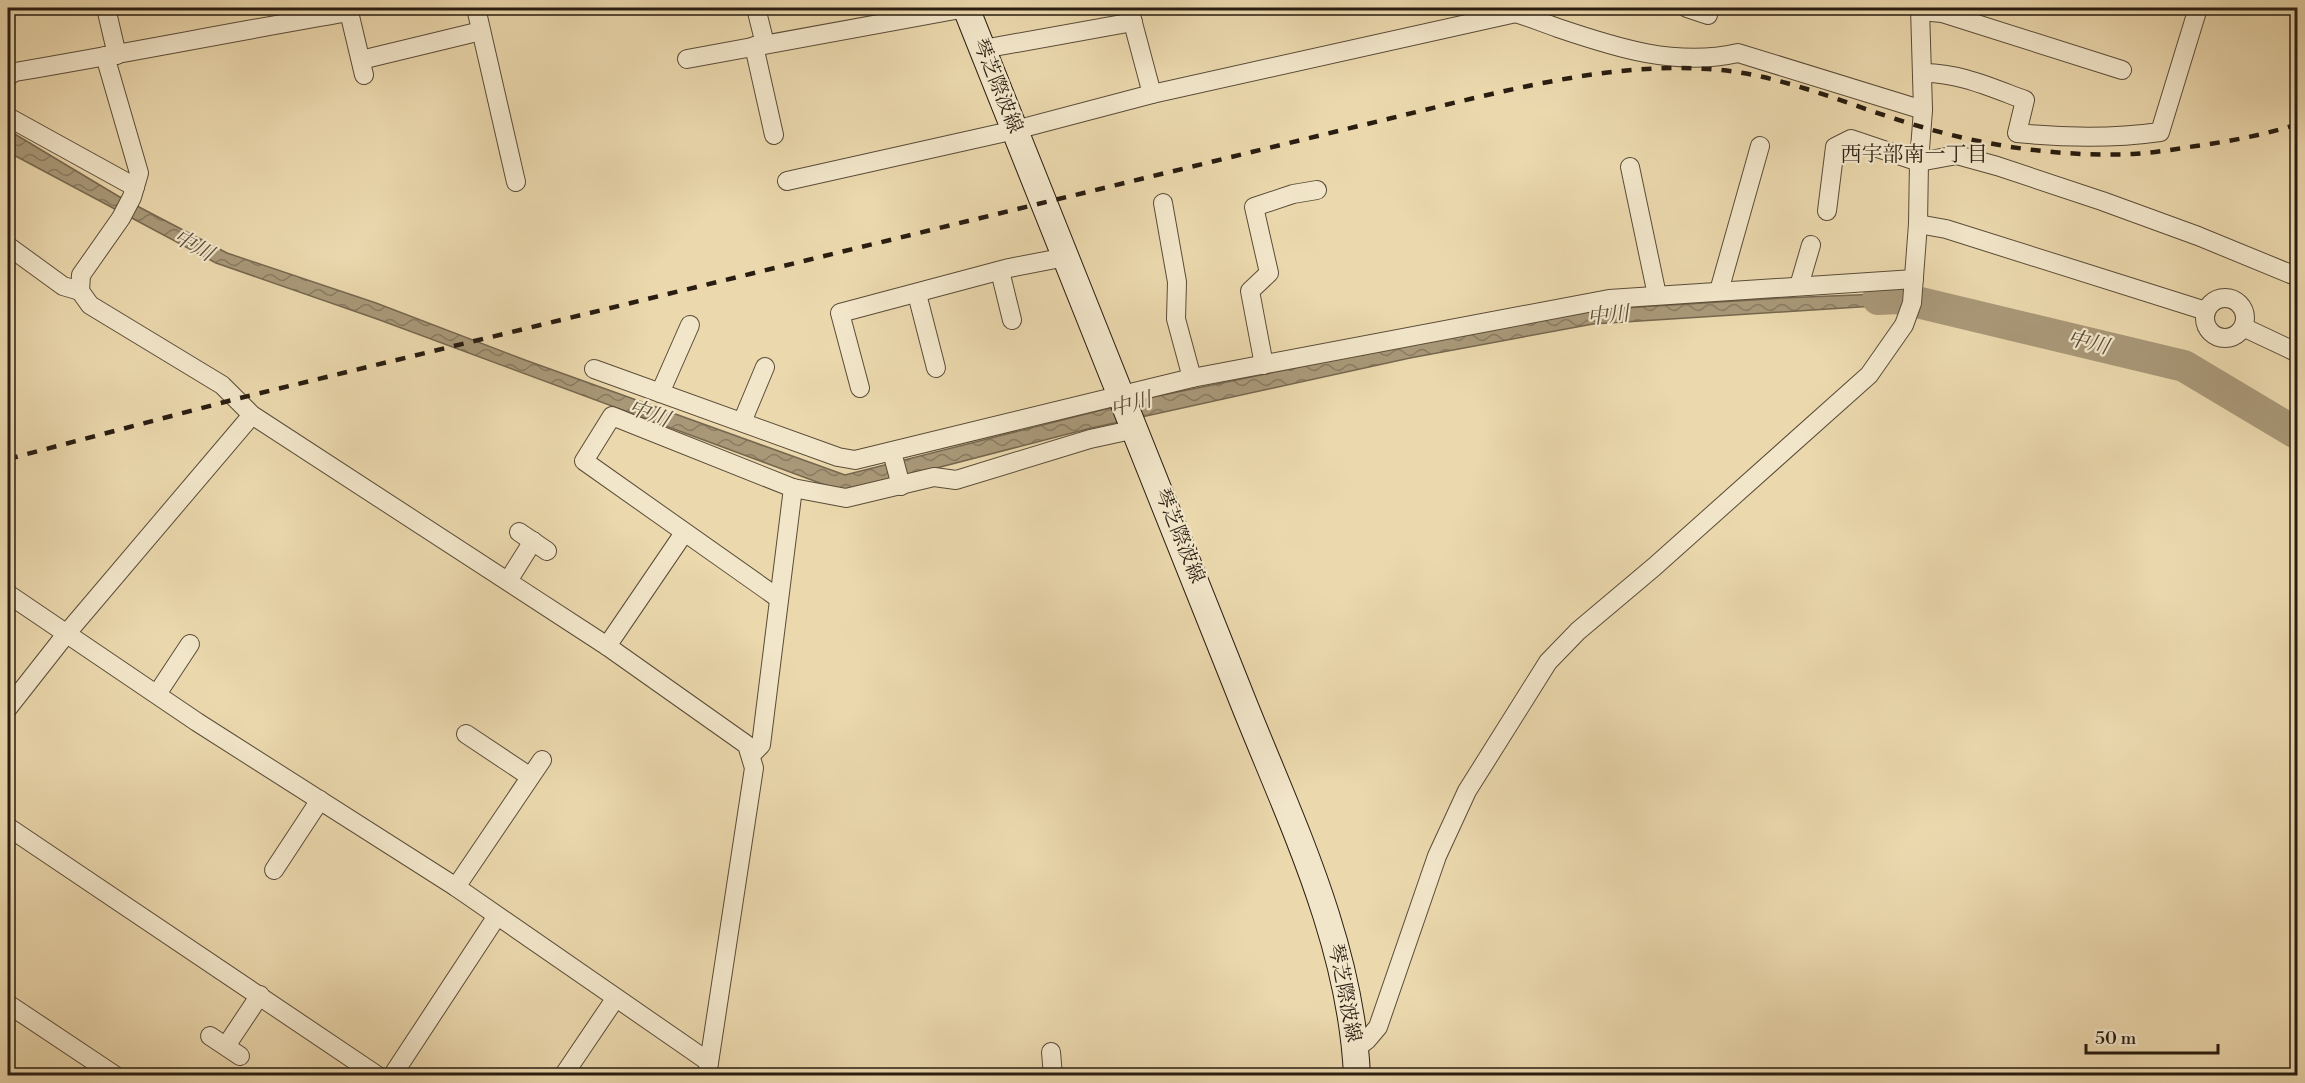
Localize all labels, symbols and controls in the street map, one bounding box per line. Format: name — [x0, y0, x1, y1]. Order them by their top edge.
street label: 琴芝際波線 — [967, 35, 1027, 137]
district label: 西宇部南一丁目 — [1841, 142, 1988, 168]
water label: 中川 — [168, 224, 219, 269]
water label: 中川 — [1586, 301, 1632, 331]
water label: 中川 — [2064, 325, 2113, 361]
water label: 中川 — [1107, 386, 1157, 423]
water label: 中川 — [625, 395, 675, 434]
street label: 琴芝際波線 — [1149, 485, 1209, 587]
street label: 琴芝際波線 — [1322, 942, 1366, 1044]
scale bar — [2086, 1017, 2218, 1055]
text: 50 m — [2095, 1027, 2137, 1050]

